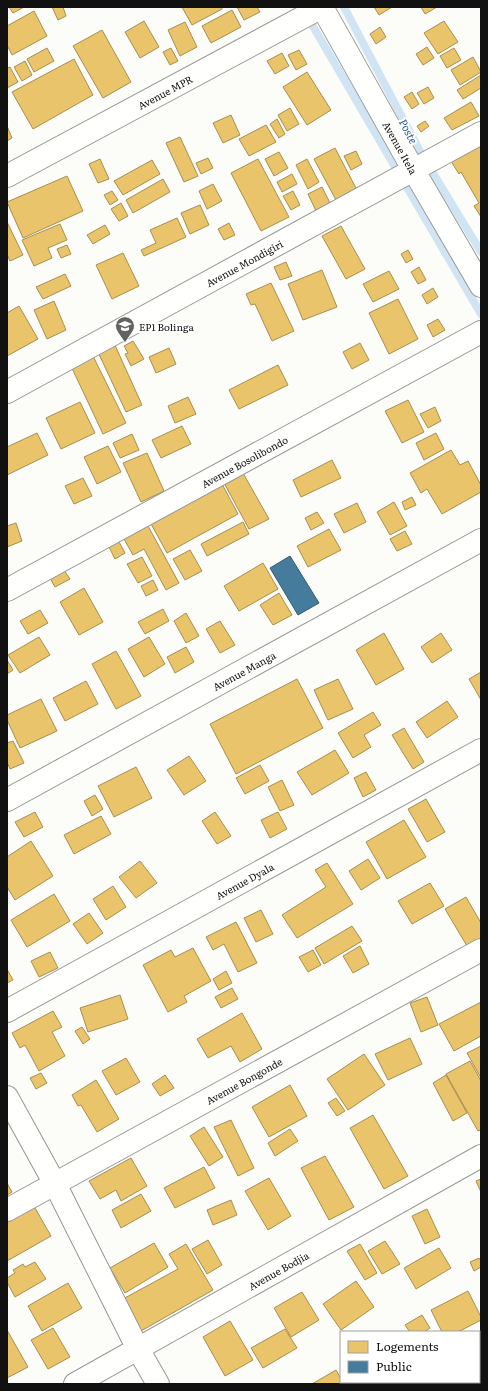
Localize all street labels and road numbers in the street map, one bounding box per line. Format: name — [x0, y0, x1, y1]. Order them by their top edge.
street label: Avenue MPR — [135, 70, 195, 112]
street label: Avenue Itela — [380, 118, 422, 177]
street label: Avenue Mondigiri — [203, 235, 286, 290]
street label: Avenue Bosolibondo — [198, 431, 290, 491]
street label: Avenue Manga — [210, 647, 278, 694]
street label: Avenue Dyala — [213, 858, 277, 902]
street label: Avenue Bongonde — [203, 1053, 285, 1107]
street label: Avenue Bodjia — [245, 1247, 312, 1293]

